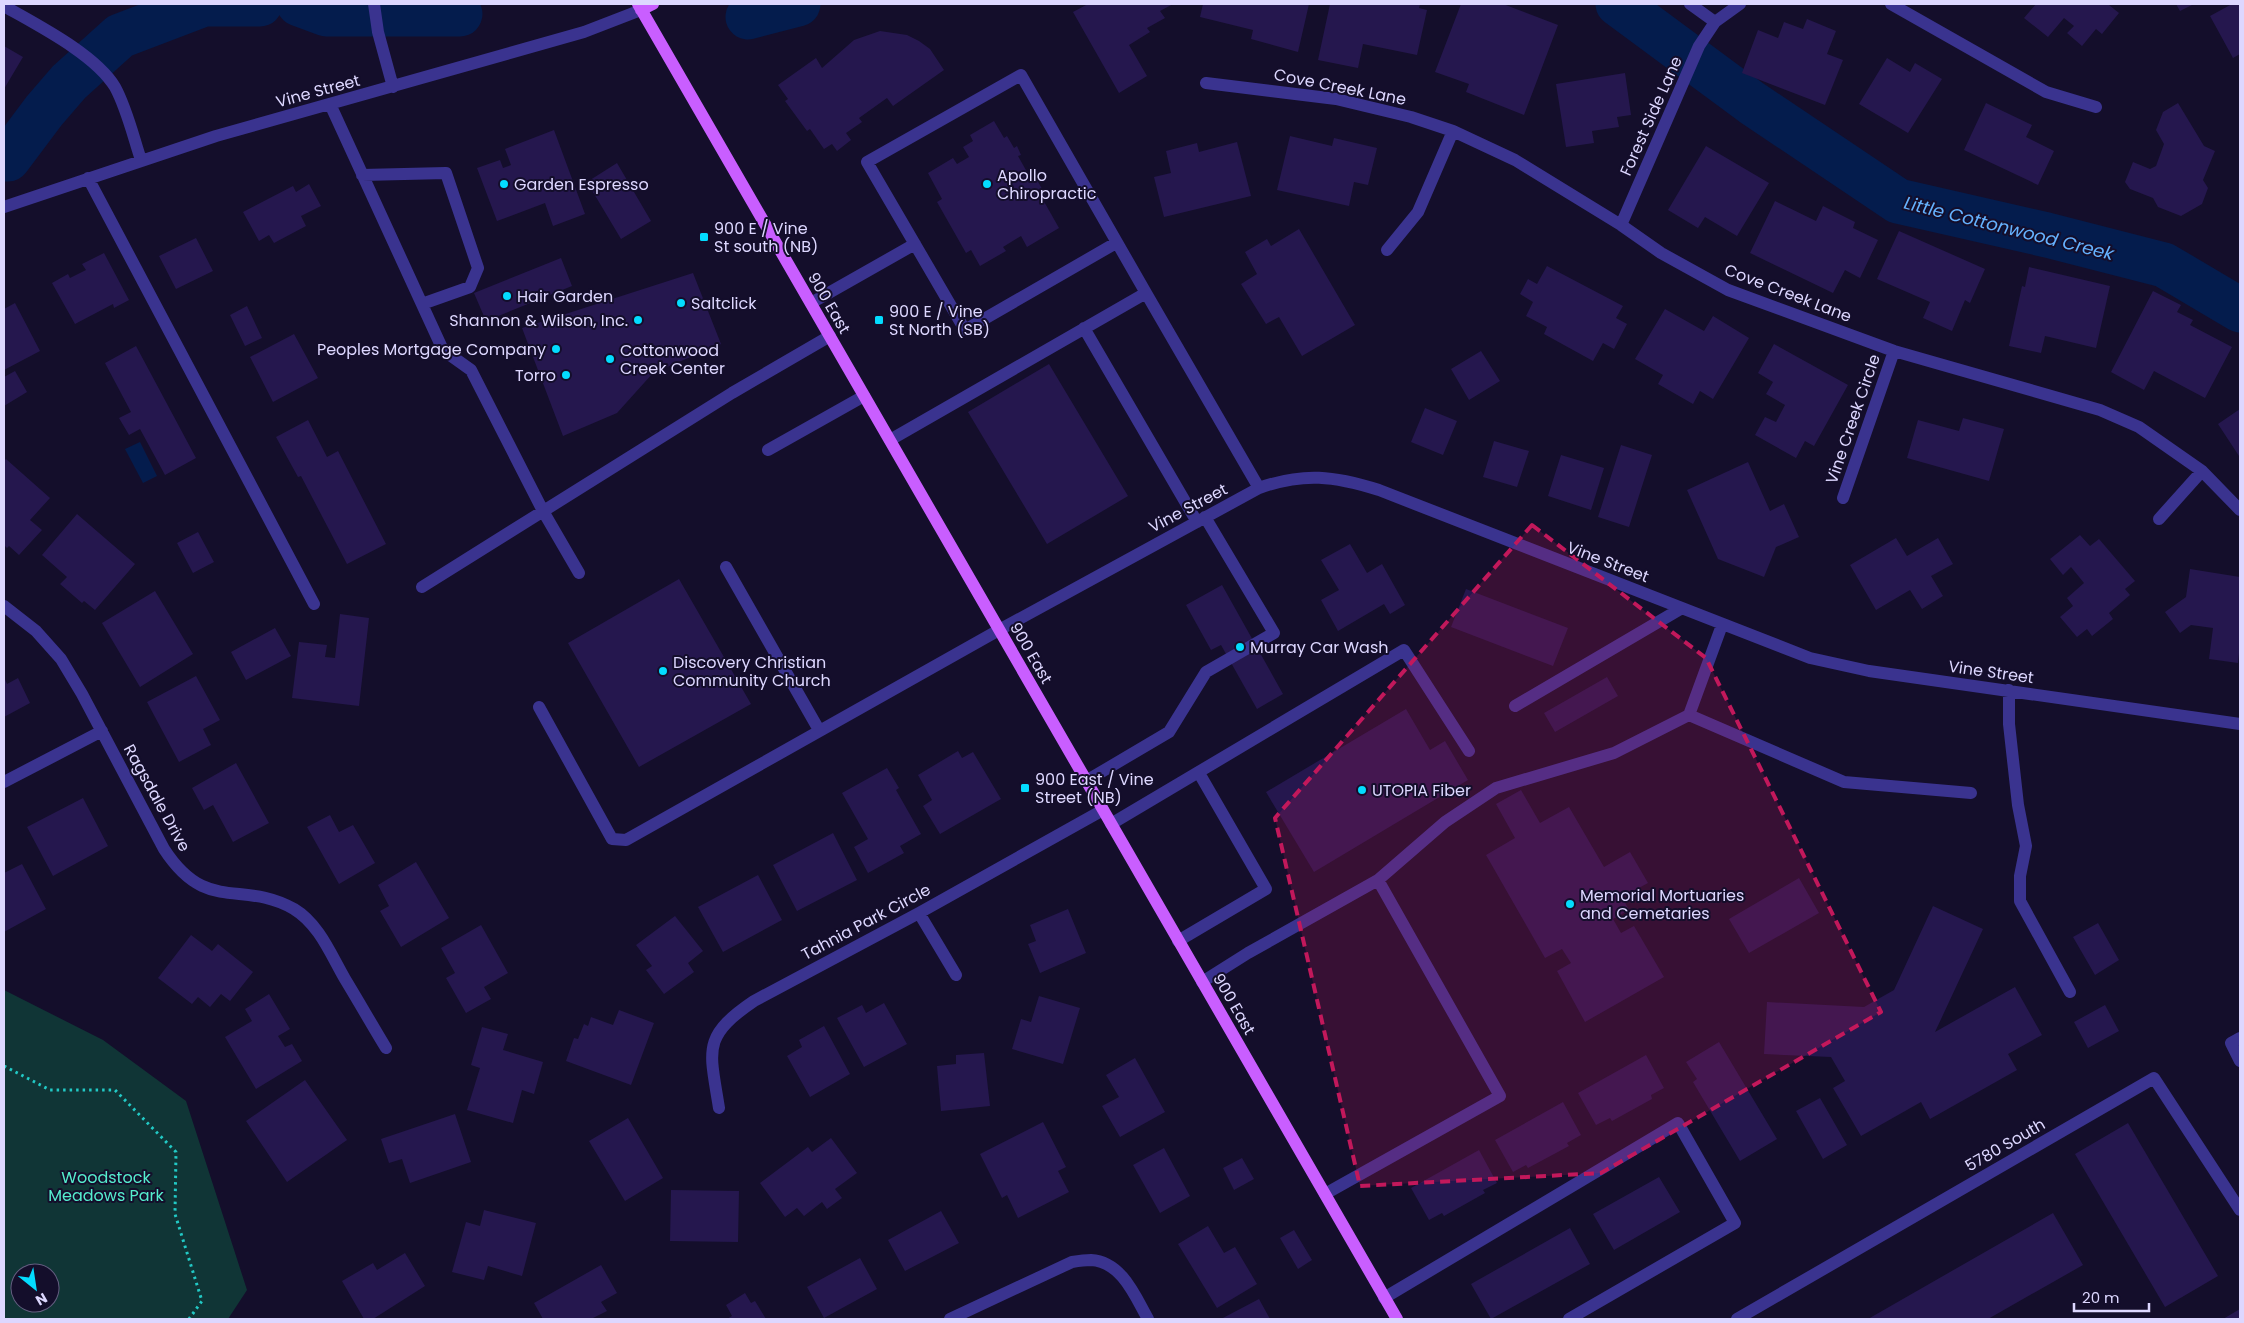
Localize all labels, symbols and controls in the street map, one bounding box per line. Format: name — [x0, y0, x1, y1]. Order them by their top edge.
street label: Forest Side Lane — [1614, 52, 1688, 180]
street label: Cove Creek Lane — [1272, 63, 1408, 111]
street label: Vine Street — [273, 69, 363, 113]
place label: Apollo Chiropractic — [997, 164, 1097, 205]
place label: Garden Espresso — [514, 173, 649, 196]
marker: Garden Espresso — [498, 178, 510, 190]
marker: Apollo Chiropractic — [981, 178, 993, 190]
water label: Little Cottonwood Creek — [1901, 190, 2117, 266]
place label: 900 E / Vine St south (NB) — [714, 217, 818, 258]
marker: 900 E / Vine St south (NB) — [698, 231, 710, 243]
street label: Cove Creek Lane — [1721, 258, 1855, 328]
street label: 900 East — [802, 268, 856, 338]
place label: Hair Garden — [517, 285, 613, 308]
marker: Hair Garden — [501, 290, 513, 302]
place label: Saltclick — [691, 292, 757, 315]
marker: Saltclick — [675, 297, 687, 309]
place label: 900 E / Vine St North (SB) — [889, 300, 990, 341]
place label: Shannon & Wilson, Inc. — [449, 309, 628, 332]
marker: Shannon & Wilson, Inc. — [632, 314, 644, 326]
marker: 900 E / Vine St North (SB) — [873, 314, 885, 326]
place label: Peoples Mortgage Company — [317, 338, 546, 361]
place label: Cottonwood Creek Center — [620, 339, 725, 380]
marker: Peoples Mortgage Company — [550, 343, 562, 355]
street label: Vine Creek Circle — [1820, 351, 1886, 487]
marker: Cottonwood Creek Center — [604, 353, 616, 365]
place label: Torro — [515, 364, 556, 387]
marker: Torro — [560, 369, 572, 381]
street label: Vine Street — [1145, 478, 1232, 538]
street label: Vine Street — [1564, 536, 1652, 588]
street label: 900 East — [1004, 618, 1058, 688]
place label: Murray Car Wash — [1250, 636, 1388, 659]
marker: Murray Car Wash — [1234, 641, 1246, 653]
place label: Discovery Christian Community Church — [673, 651, 831, 692]
street label: Vine Street — [1947, 655, 2035, 689]
marker: Discovery Christian Community Church — [657, 665, 669, 677]
street label: Ragsdale Drive — [118, 740, 196, 856]
place label: 900 East / Vine Street (NB) — [1035, 768, 1154, 809]
place label: UTOPIA Fiber — [1372, 779, 1471, 802]
marker: 900 East / Vine Street (NB) — [1019, 782, 1031, 794]
marker: UTOPIA Fiber — [1356, 784, 1368, 796]
street label: Tahnia Park Circle — [797, 878, 935, 966]
place label: Memorial Mortuaries and Cemetaries — [1580, 884, 1744, 925]
marker: Memorial Mortuaries and Cemetaries — [1564, 898, 1576, 910]
street label: 900 East — [1207, 969, 1261, 1039]
street label: 5780 South — [1961, 1113, 2049, 1177]
park label: Woodstock Meadows Park — [48, 1166, 165, 1207]
north arrow — [10, 1263, 60, 1313]
scale bar — [2074, 1280, 2149, 1312]
text: 20 m — [2082, 1287, 2120, 1308]
text: N — [32, 1288, 51, 1311]

